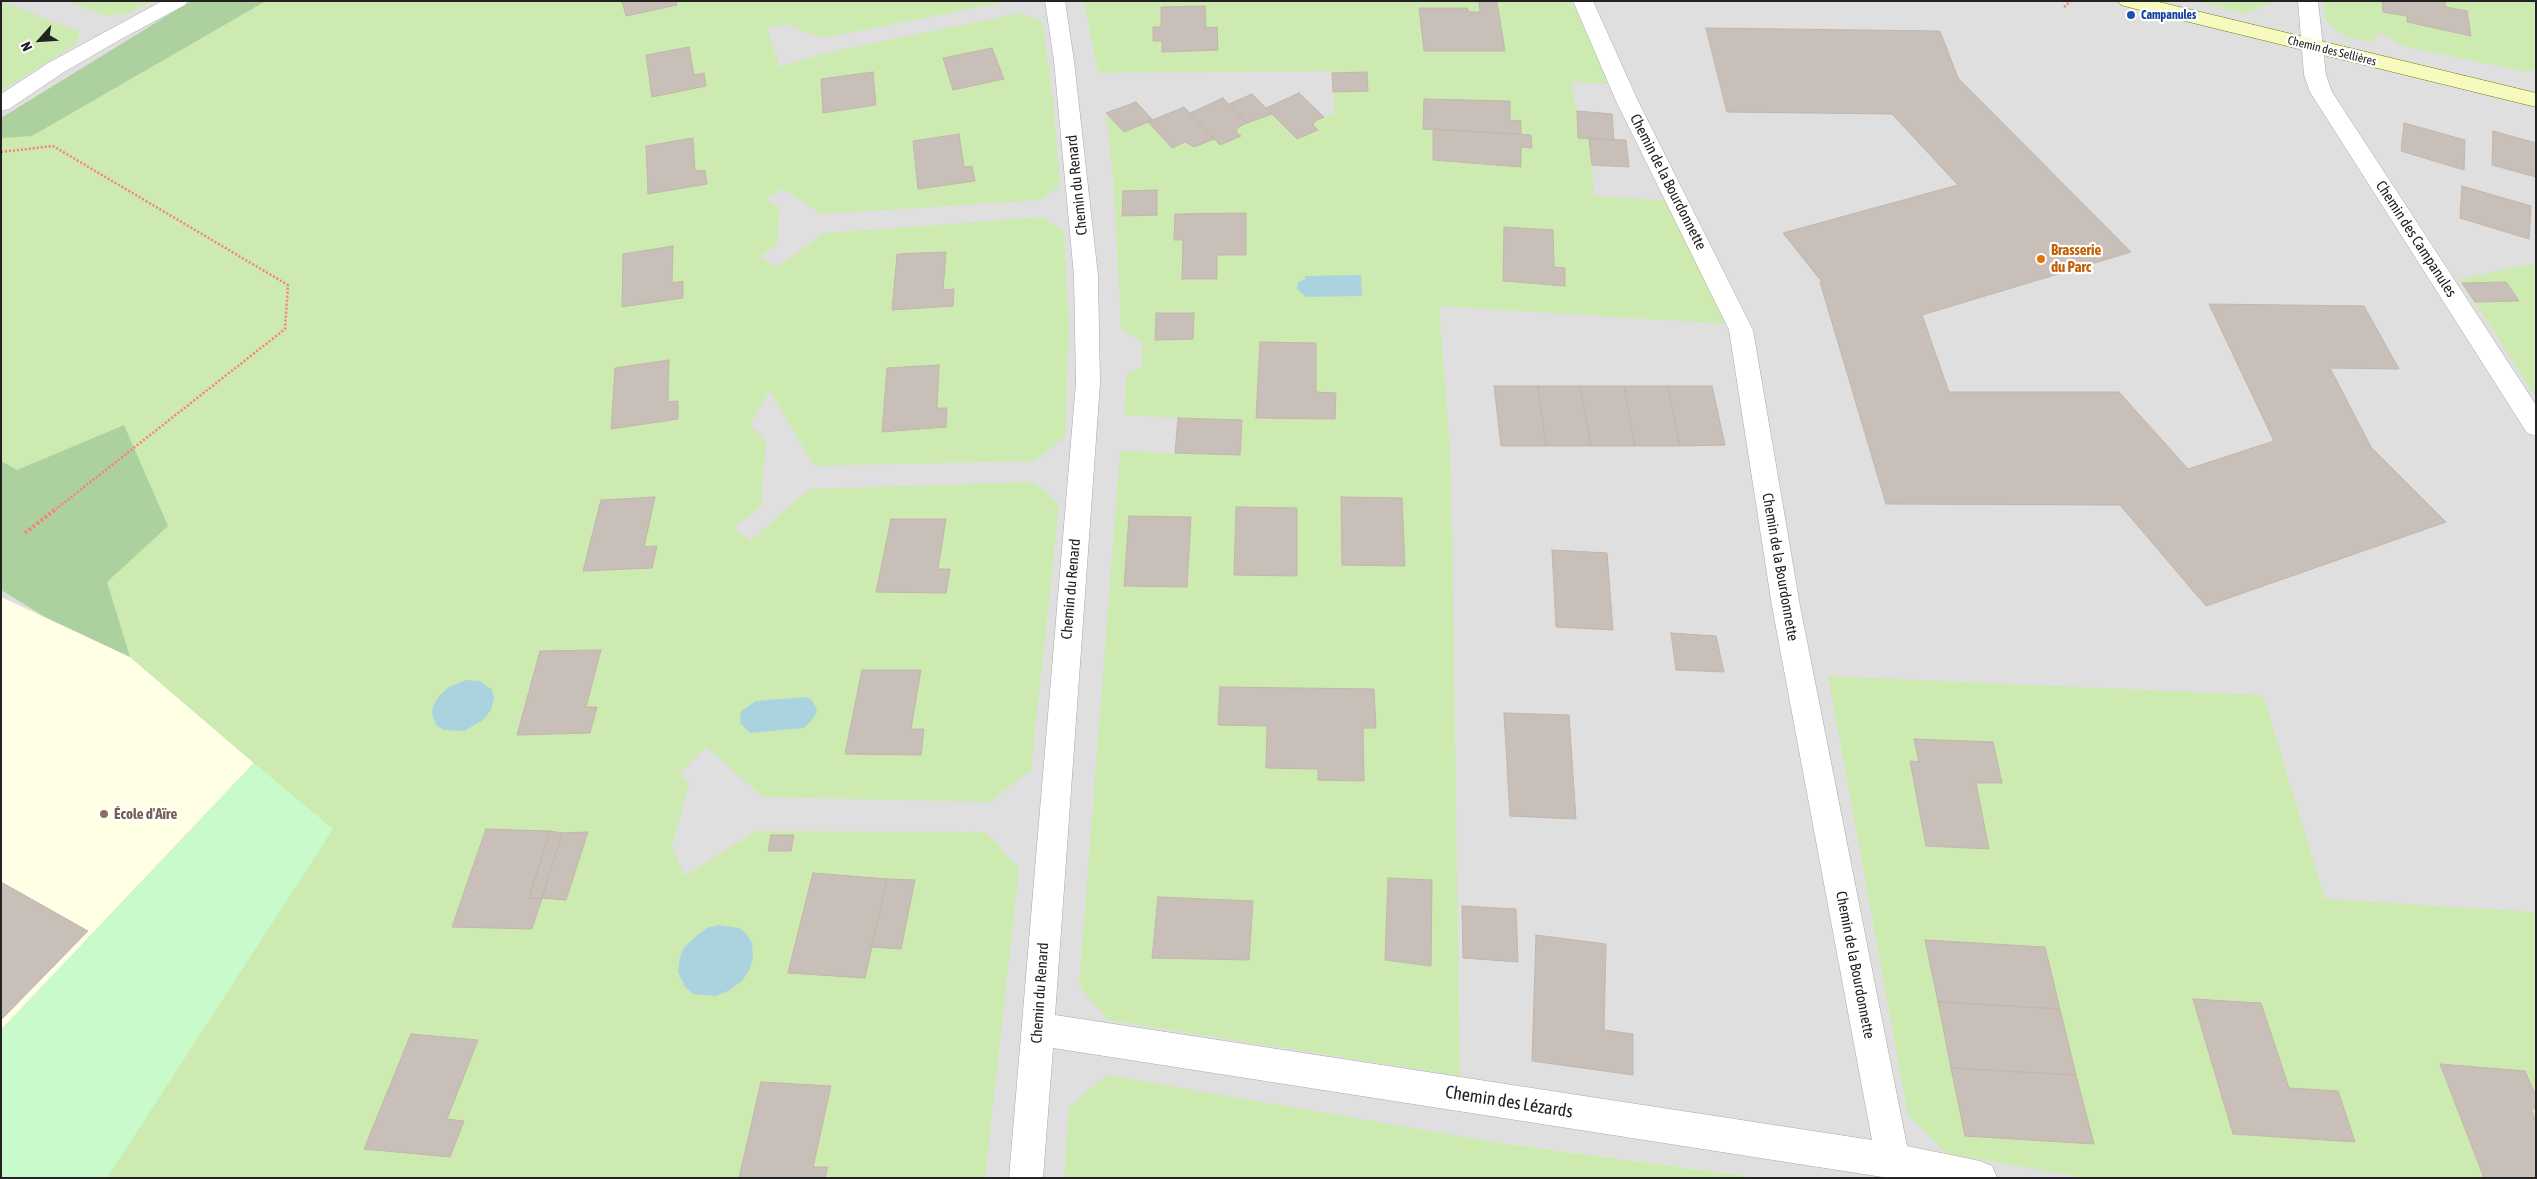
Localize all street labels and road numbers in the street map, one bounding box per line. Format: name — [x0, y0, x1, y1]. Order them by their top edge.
street label: Chemin des Sellières — [2286, 33, 2378, 69]
street label: Chemin de la Bourdonnette — [1626, 111, 1710, 253]
street label: Chemin du Renard — [1063, 134, 1091, 236]
street label: Chemin des Campanules — [2372, 178, 2460, 300]
street label: Chemin de la Bourdonnette — [1758, 492, 1802, 642]
street label: Chemin du Renard — [1058, 538, 1084, 640]
street label: Chemin de la Bourdonnette — [1832, 890, 1878, 1040]
street label: Chemin du Renard — [1028, 942, 1052, 1044]
street label: Chemin des Lézards — [1444, 1081, 1574, 1123]

